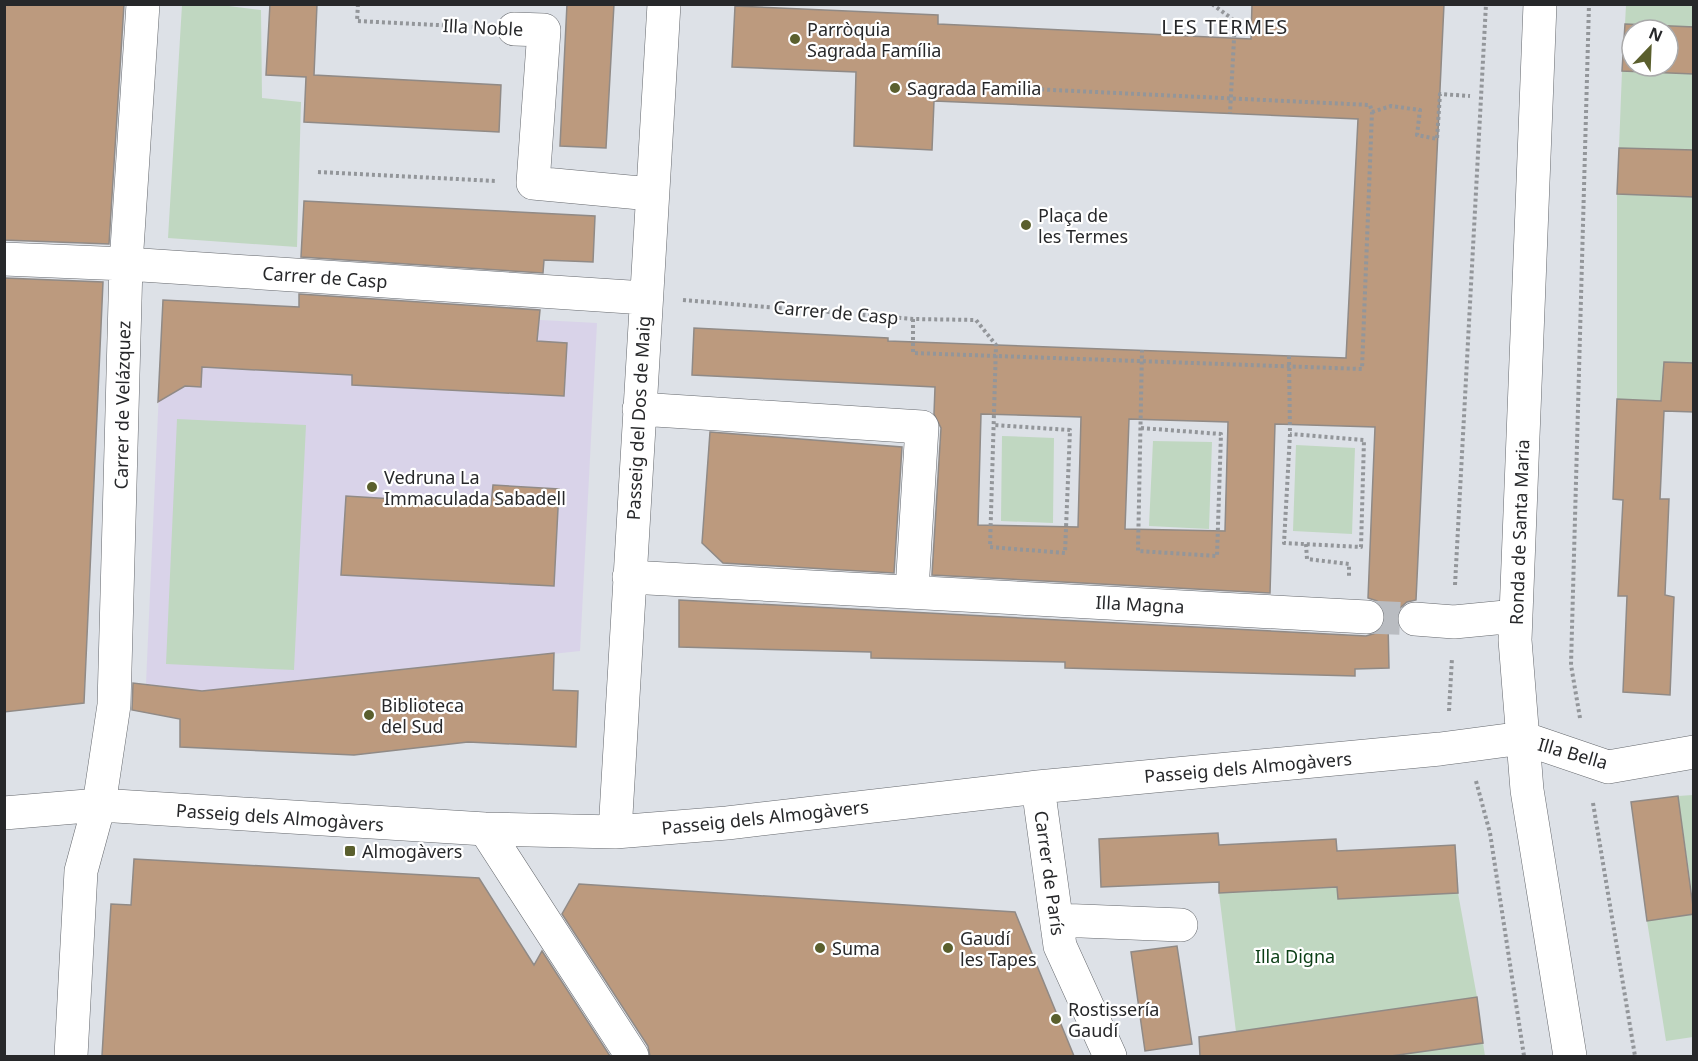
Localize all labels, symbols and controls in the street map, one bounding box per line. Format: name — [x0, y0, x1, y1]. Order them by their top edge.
street label: Illa Noble — [442, 13, 524, 41]
district label: LES TERMES — [1161, 13, 1289, 40]
place label: Parròquia Sagrada Família — [807, 17, 941, 62]
north arrow — [1620, 18, 1680, 78]
text: N — [1646, 22, 1666, 47]
marker: Parròquia Sagrada Família — [788, 32, 802, 46]
place label: Sagrada Familia — [907, 76, 1041, 100]
marker: Sagrada Familia — [888, 81, 902, 95]
place label: Plaça de les Termes — [1038, 203, 1128, 248]
marker: Plaça de les Termes — [1019, 218, 1033, 232]
street label: Carrer de Casp — [262, 261, 388, 293]
street label: Carrer de Casp — [773, 295, 899, 329]
street label: Passeig del Dos de Maig — [621, 315, 655, 521]
street label: Carrer de Velázquez — [109, 321, 135, 489]
street label: Ronda de Santa Maria — [1504, 439, 1534, 625]
place label: Vedruna La Immaculada Sabadell — [384, 465, 566, 510]
marker: Vedruna La Immaculada Sabadell — [365, 480, 379, 494]
street label: Illa Magna — [1095, 590, 1185, 618]
place label: Biblioteca del Sud — [381, 693, 464, 738]
marker: Biblioteca del Sud — [362, 708, 376, 722]
street label: Illa Bella — [1535, 732, 1611, 774]
street label: Passeig dels Almogàvers — [1143, 746, 1353, 788]
street label: Passeig dels Almogàvers — [660, 794, 870, 840]
street label: Passeig dels Almogàvers — [175, 798, 385, 836]
street label: Carrer de París — [1029, 809, 1071, 937]
place label: Almogàvers — [362, 839, 462, 863]
marker: Almogàvers — [343, 844, 357, 858]
place label: Gaudí les Tapes — [960, 926, 1037, 971]
place label: Suma — [832, 936, 880, 960]
marker: Suma — [813, 941, 827, 955]
marker: Gaudí les Tapes — [941, 941, 955, 955]
park label: Illa Digna — [1255, 944, 1335, 968]
place label: Rostissería Gaudí — [1068, 997, 1159, 1042]
marker: Rostissería Gaudí — [1049, 1012, 1063, 1026]

